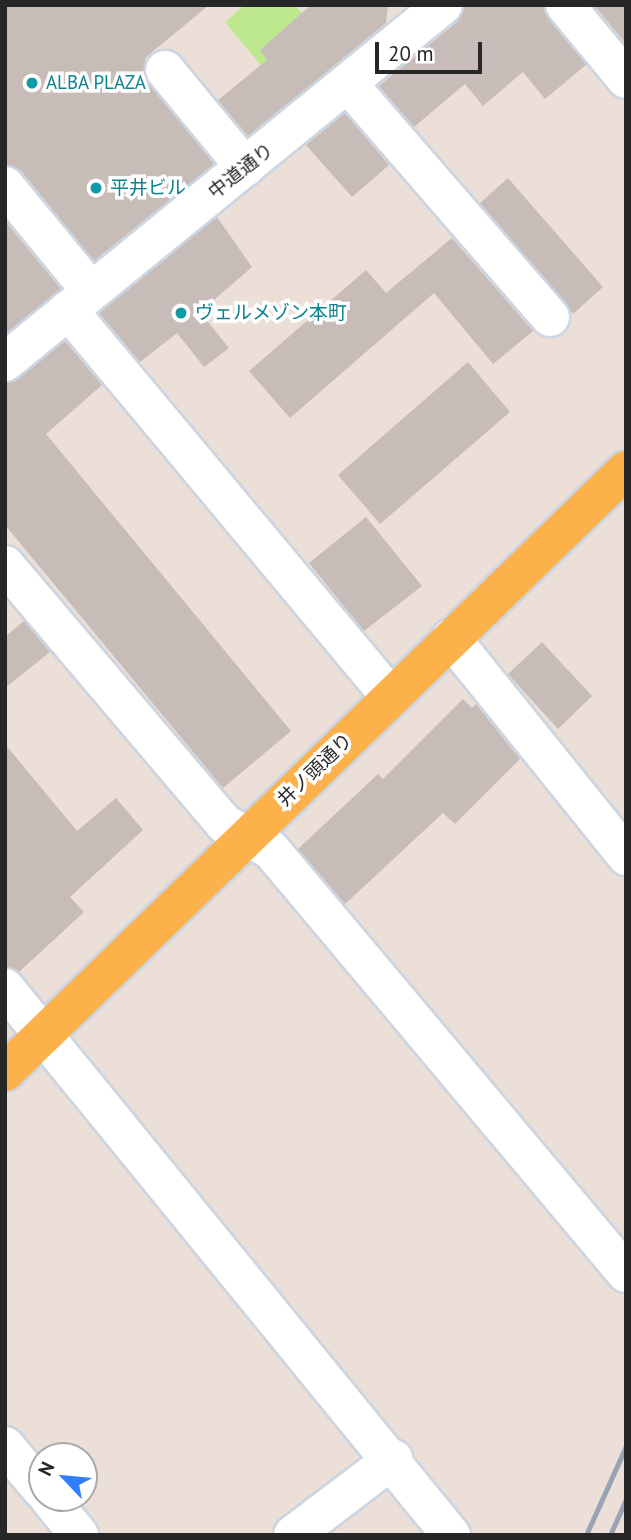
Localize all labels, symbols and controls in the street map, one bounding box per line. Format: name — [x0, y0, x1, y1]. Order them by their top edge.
scale bar — [379, 28, 486, 72]
text: 20 m — [388, 40, 434, 67]
place label: ALBA PLAZA — [46, 72, 147, 94]
marker: ALBA PLAZA — [24, 75, 40, 91]
street label: 中道通り — [204, 139, 278, 203]
place label: 平井ビル — [110, 177, 186, 199]
marker: 平井ビル — [88, 180, 104, 196]
place label: ヴェルメゾン本町 — [195, 302, 347, 324]
marker: ヴェルメゾン本町 — [173, 305, 189, 321]
street label: 井ノ頭通り — [273, 729, 357, 811]
north arrow — [28, 1442, 98, 1512]
text: N — [32, 1458, 59, 1480]

